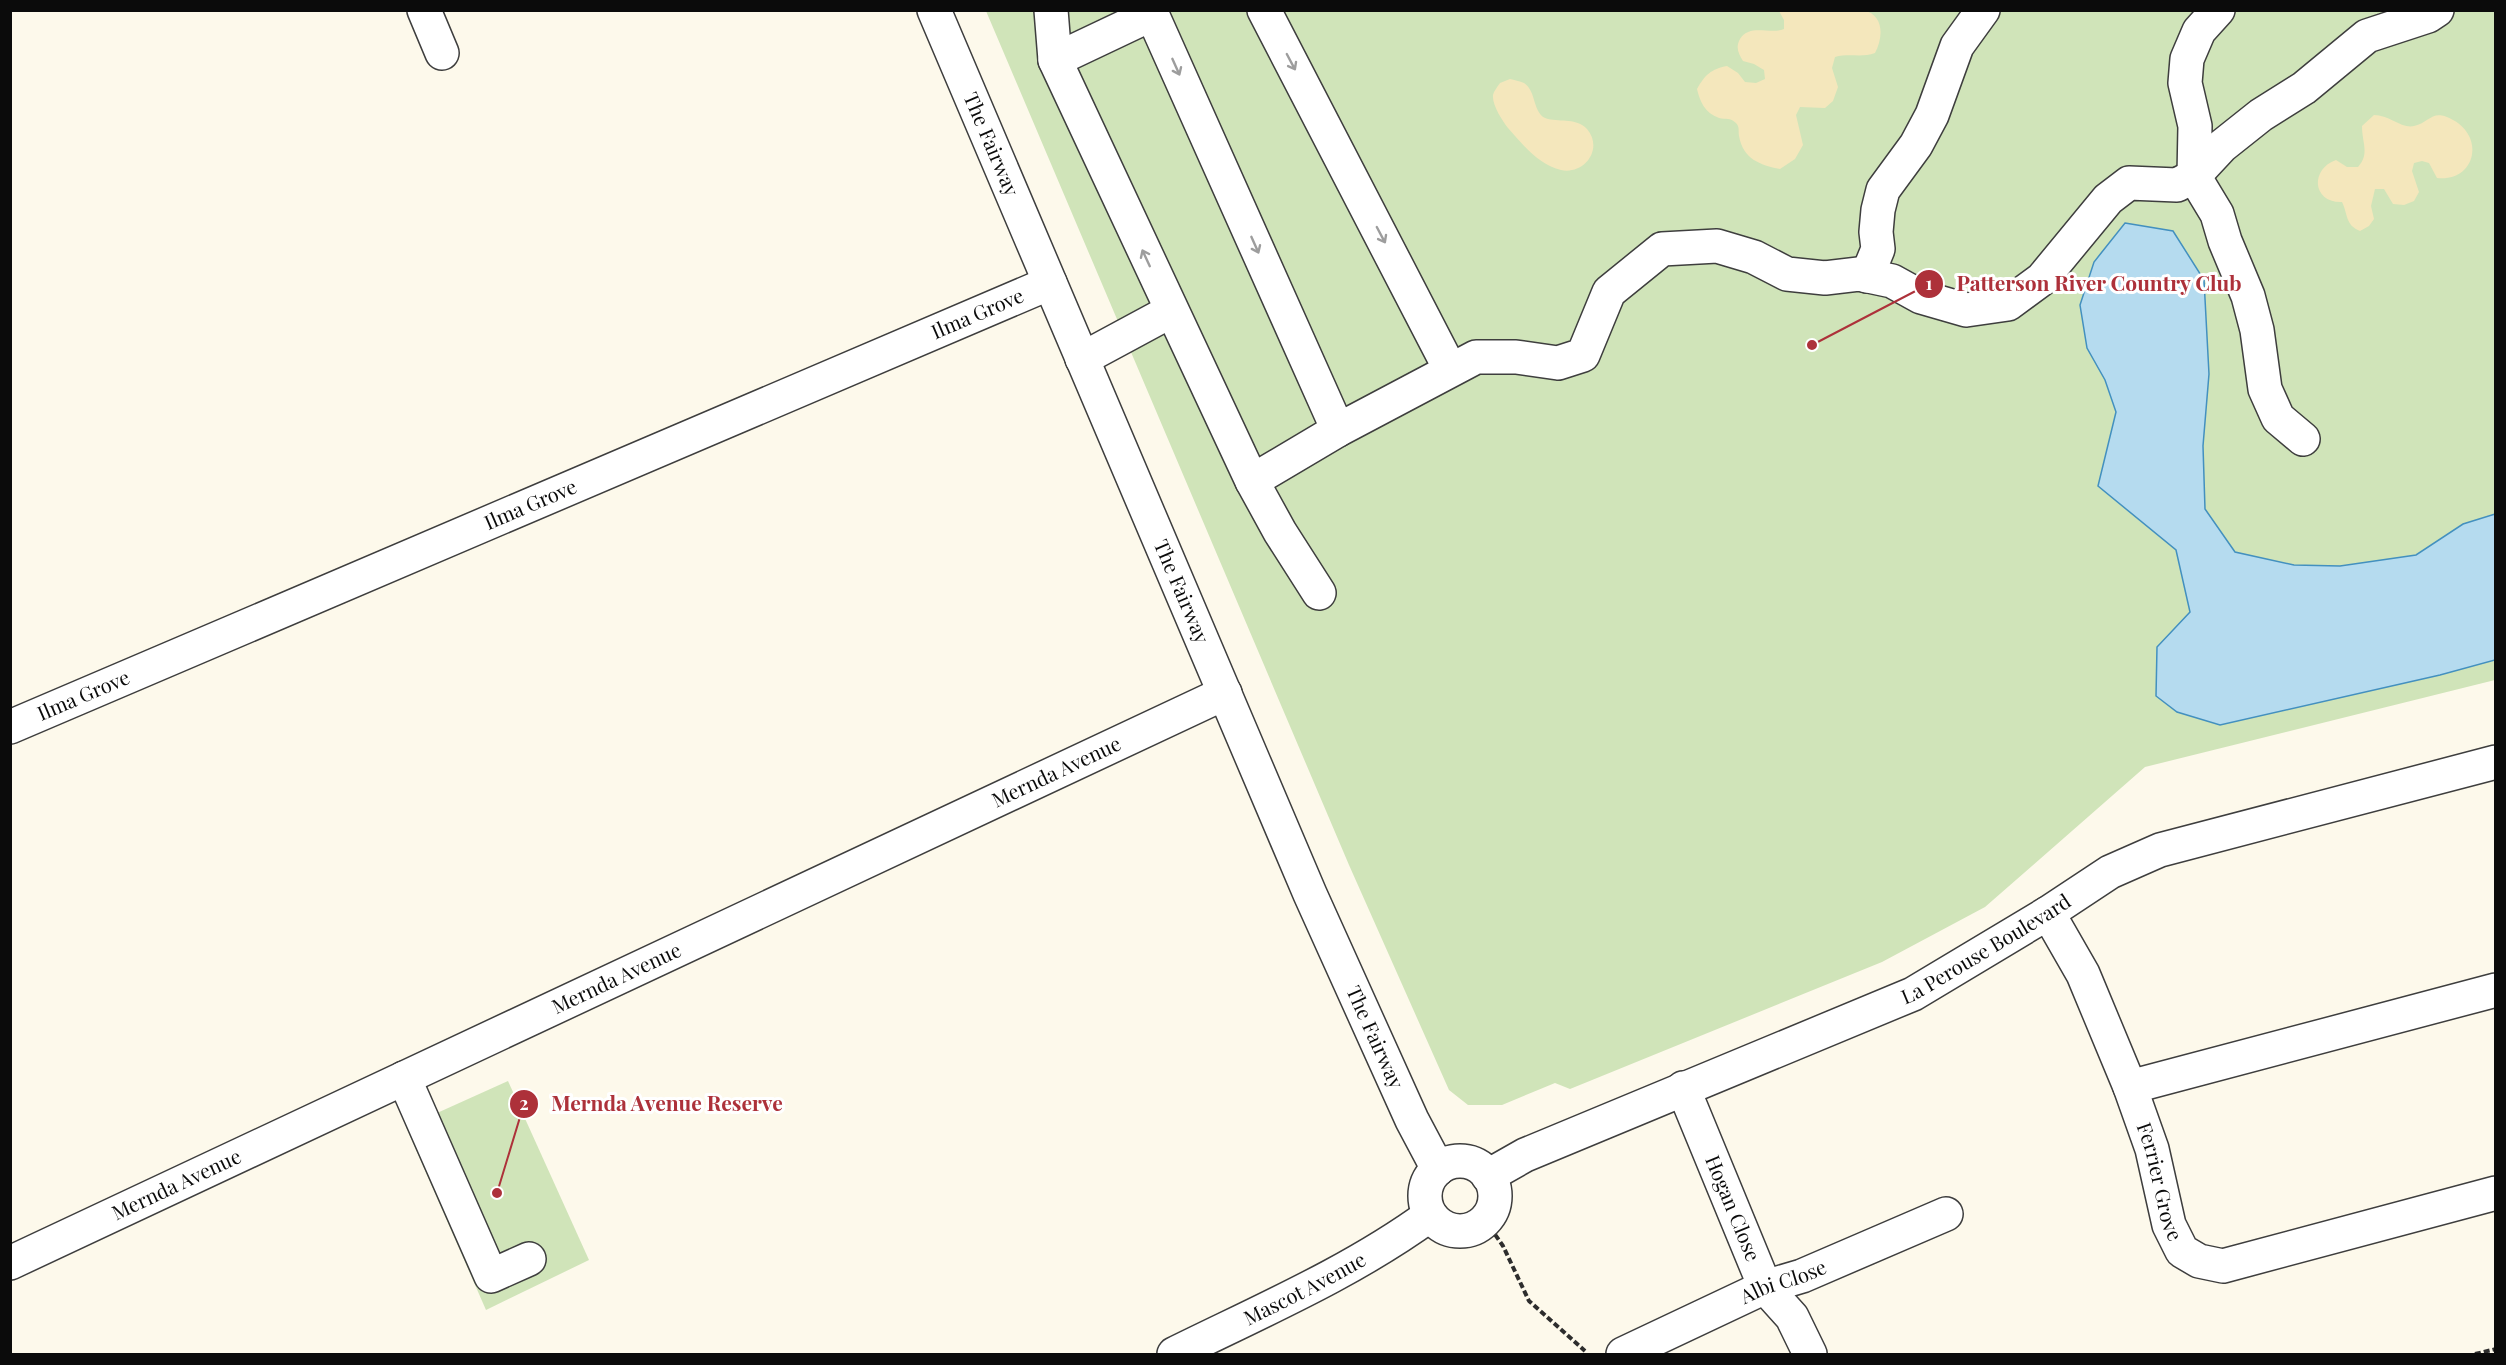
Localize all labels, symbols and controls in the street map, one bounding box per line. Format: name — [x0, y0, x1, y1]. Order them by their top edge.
one-way arrow — [1286, 53, 1297, 71]
one-way arrow — [1171, 58, 1182, 76]
street label: The Fairway — [959, 88, 1027, 200]
one-way arrow — [1376, 226, 1387, 244]
one-way arrow — [1250, 236, 1262, 254]
one-way arrow — [1140, 249, 1152, 267]
callout: Patterson River Country Club — [1914, 264, 2254, 303]
text: Patterson River Country Club — [1956, 268, 2242, 296]
text: 1 — [1926, 271, 1933, 295]
street label: Ilma Grove — [927, 281, 1027, 344]
street label: Ilma Grove — [480, 472, 580, 535]
street label: The Fairway — [1149, 535, 1217, 647]
street label: Ilma Grove — [33, 663, 133, 726]
street label: Mernda Avenue — [987, 729, 1125, 813]
street label: La Perouse Boulevard — [1897, 887, 2076, 1009]
street label: Mernda Avenue — [547, 935, 685, 1019]
street label: The Fairway — [1341, 981, 1411, 1093]
callout: Mernda Avenue Reserve — [509, 1084, 796, 1123]
text: Mernda Avenue Reserve — [551, 1088, 783, 1116]
text: 2 — [519, 1091, 529, 1115]
street label: Ferrier Grove — [2132, 1118, 2190, 1245]
street label: Mernda Avenue — [107, 1142, 245, 1225]
street label: Hogan Close — [1700, 1151, 1768, 1265]
street label: Mascot Avenue — [1239, 1245, 1370, 1330]
street label: Albi Close — [1734, 1252, 1830, 1309]

